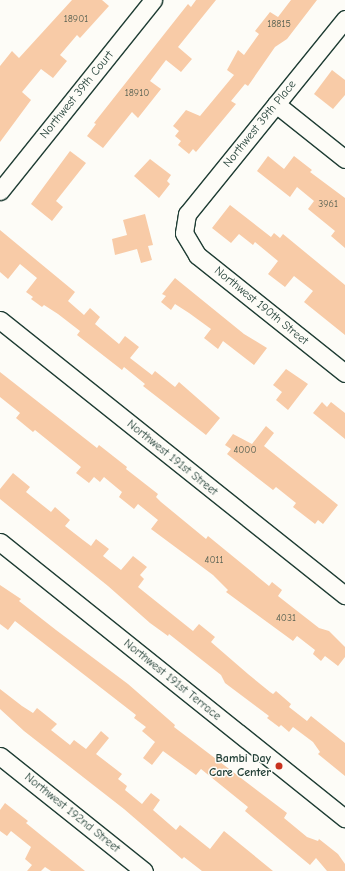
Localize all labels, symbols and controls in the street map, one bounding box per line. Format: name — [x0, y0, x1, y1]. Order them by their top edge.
house number: 18901 — [64, 14, 88, 26]
house number: 18815 — [267, 19, 291, 31]
street label: Northwest 39th Court — [37, 48, 117, 142]
street label: Northwest 39th Place — [220, 78, 300, 170]
house number: 18910 — [125, 88, 149, 100]
house number: 3961 — [318, 199, 338, 211]
street label: Northwest 190th Street — [211, 264, 311, 348]
street label: Northwest 191st Street — [124, 417, 220, 499]
house number: 4000 — [233, 445, 257, 457]
house number: 4011 — [205, 555, 223, 567]
house number: 4031 — [276, 613, 296, 625]
street label: Northwest 191st Terrace — [120, 636, 224, 724]
place label: Bambi Day Care Center — [209, 752, 271, 780]
marker: Bambi Day Care Center — [274, 761, 284, 771]
street label: Northwest 192nd Street — [21, 770, 123, 856]

